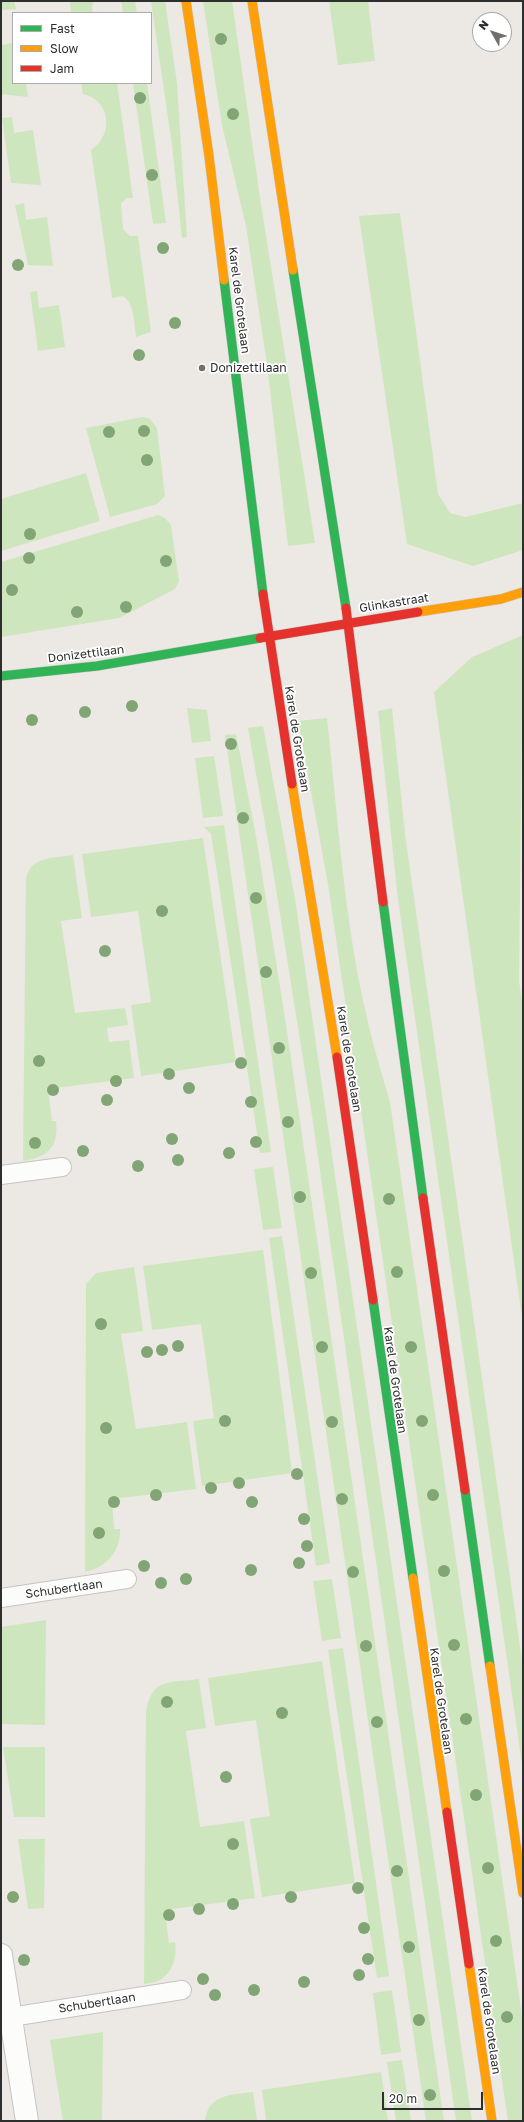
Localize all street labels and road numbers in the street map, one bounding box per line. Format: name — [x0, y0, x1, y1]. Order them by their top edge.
street label: Karel de Grotelaan — [225, 246, 253, 354]
street label: Glinkastraat — [358, 590, 430, 616]
street label: Donizettilaan — [47, 642, 125, 666]
street label: Karel de Grotelaan — [281, 685, 313, 793]
street label: Karel de Grotelaan — [333, 1005, 365, 1113]
street label: Karel de Grotelaan — [380, 1326, 410, 1434]
street label: Schubertlaan — [25, 1576, 103, 1602]
street label: Karel de Grotelaan — [426, 1647, 456, 1755]
street label: Karel de Grotelaan — [474, 1967, 504, 2075]
street label: Schubertlaan — [58, 1990, 136, 2016]

